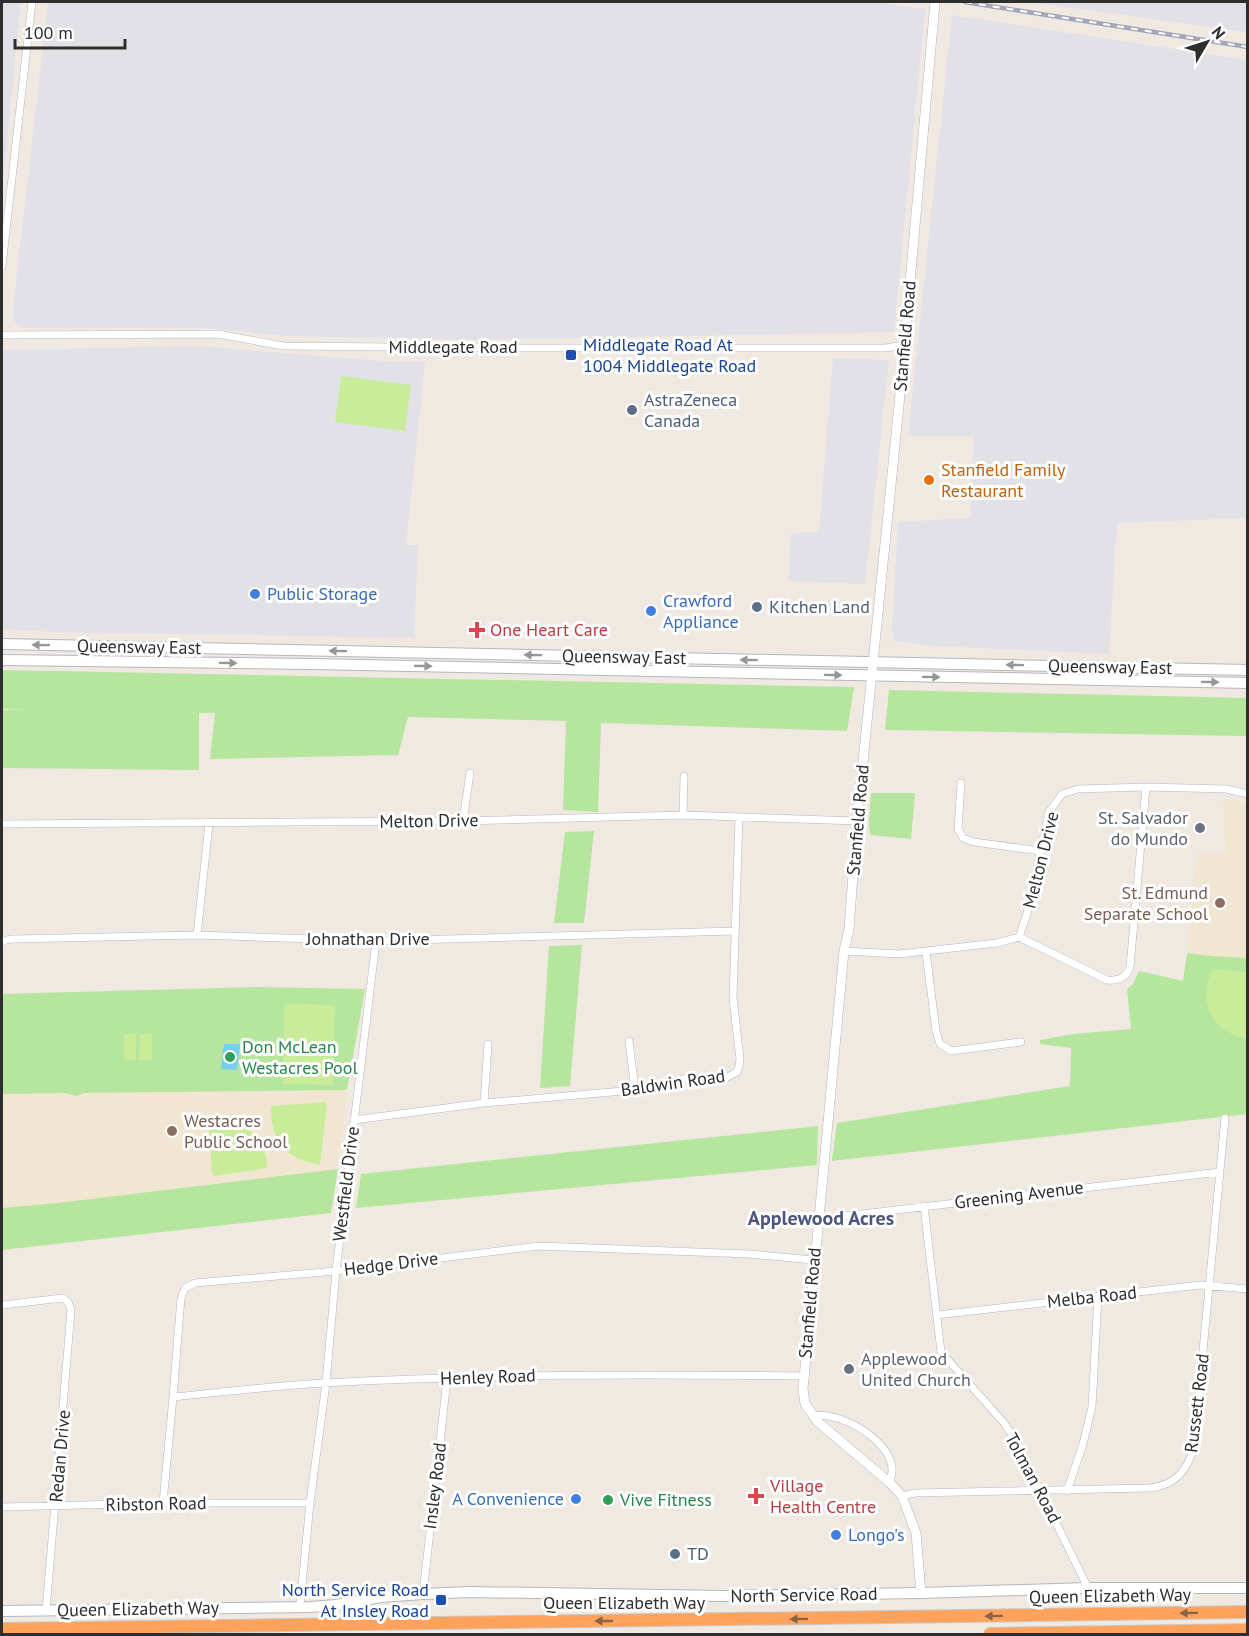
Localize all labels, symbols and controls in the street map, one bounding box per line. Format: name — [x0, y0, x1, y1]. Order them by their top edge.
scale bar — [15, 12, 124, 50]
north arrow — [1177, 12, 1237, 72]
text: 100 m — [24, 21, 73, 44]
text: N — [1208, 22, 1230, 43]
street label: Stanfield Road — [888, 280, 921, 392]
place label: Middlegate Road At 1004 Middlegate Road — [583, 333, 756, 377]
street label: Middlegate Road — [388, 335, 518, 358]
marker: Middlegate Road At 1004 Middlegate Road — [564, 348, 578, 362]
place label: AstraZeneca Canada — [644, 388, 737, 432]
marker: AstraZeneca Canada — [625, 403, 639, 417]
place label: Stanfield Family Restaurant — [941, 458, 1066, 502]
marker: Stanfield Family Restaurant — [922, 473, 936, 487]
place label: Public Storage — [267, 582, 377, 605]
marker: Public Storage — [248, 587, 262, 601]
place label: Crawford Appliance — [663, 589, 739, 633]
place label: Kitchen Land — [769, 595, 870, 618]
marker: Kitchen Land — [750, 600, 764, 614]
marker: Crawford Appliance — [644, 604, 658, 618]
place label: One Heart Care — [490, 618, 608, 641]
marker: One Heart Care — [468, 621, 486, 639]
street label: Queensway East — [77, 634, 201, 659]
one-way arrow — [32, 640, 51, 650]
street label: Queensway East — [562, 644, 686, 669]
one-way arrow — [328, 647, 347, 656]
one-way arrow — [523, 650, 542, 660]
street label: Queensway East — [1048, 654, 1172, 679]
one-way arrow — [739, 655, 758, 665]
one-way arrow — [218, 658, 237, 668]
one-way arrow — [1006, 660, 1025, 670]
one-way arrow — [413, 662, 432, 671]
one-way arrow — [823, 671, 842, 680]
one-way arrow — [921, 672, 940, 682]
one-way arrow — [1200, 677, 1219, 687]
street label: Stanfield Road — [841, 764, 874, 876]
place label: St. Salvador do Mundo — [1098, 806, 1188, 850]
street label: Melton Drive — [379, 808, 479, 833]
street label: Melton Drive — [1017, 809, 1064, 911]
marker: St. Salvador do Mundo — [1193, 821, 1207, 835]
place label: St. Edmund Separate School — [1084, 881, 1209, 925]
marker: St. Edmund Separate School — [1213, 896, 1227, 910]
street label: Johnathan Drive — [305, 927, 430, 950]
place label: Don McLean Westacres Pool — [242, 1035, 358, 1079]
marker: Don McLean Westacres Pool — [223, 1050, 237, 1064]
street label: Baldwin Road — [619, 1064, 727, 1101]
place label: Westacres Public School — [184, 1109, 288, 1153]
marker: Westacres Public School — [165, 1124, 179, 1138]
street label: Westfield Drive — [327, 1125, 364, 1243]
street label: Greening Avenue — [953, 1175, 1085, 1214]
district label: Applewood Acres — [748, 1205, 894, 1231]
street label: Hedge Drive — [342, 1246, 439, 1281]
street label: Stanfield Road — [793, 1247, 826, 1359]
street label: Melba Road — [1046, 1280, 1138, 1313]
place label: Applewood United Church — [861, 1347, 971, 1391]
street label: Russett Road — [1179, 1352, 1214, 1454]
marker: Applewood United Church — [842, 1362, 856, 1376]
street label: Henley Road — [440, 1363, 536, 1390]
street label: Redan Drive — [44, 1409, 75, 1503]
street label: Tolman Road — [1000, 1429, 1067, 1527]
street label: Insley Road — [418, 1441, 451, 1531]
place label: Village Health Centre — [769, 1474, 876, 1518]
place label: A Convenience — [452, 1487, 564, 1510]
marker: Village Health Centre — [747, 1487, 765, 1505]
place label: Vive Fitness — [619, 1488, 712, 1511]
street label: Ribston Road — [105, 1491, 207, 1516]
marker: A Convenience — [569, 1492, 583, 1506]
marker: Vive Fitness — [601, 1493, 615, 1507]
place label: Longo's — [848, 1523, 904, 1546]
marker: Longo's — [829, 1528, 843, 1542]
place label: TD — [687, 1542, 709, 1565]
marker: TD — [668, 1547, 682, 1561]
place label: North Service Road At Insley Road — [282, 1578, 429, 1622]
street label: North Service Road — [730, 1582, 878, 1607]
street label: Queen Elizabeth Way — [1029, 1583, 1192, 1608]
street label: Queen Elizabeth Way — [543, 1591, 706, 1614]
marker: North Service Road At Insley Road — [434, 1593, 448, 1607]
street label: Queen Elizabeth Way — [57, 1596, 220, 1621]
one-way arrow — [1180, 1608, 1199, 1618]
one-way arrow — [985, 1611, 1004, 1621]
one-way arrow — [790, 1614, 809, 1624]
one-way arrow — [595, 1616, 614, 1626]

